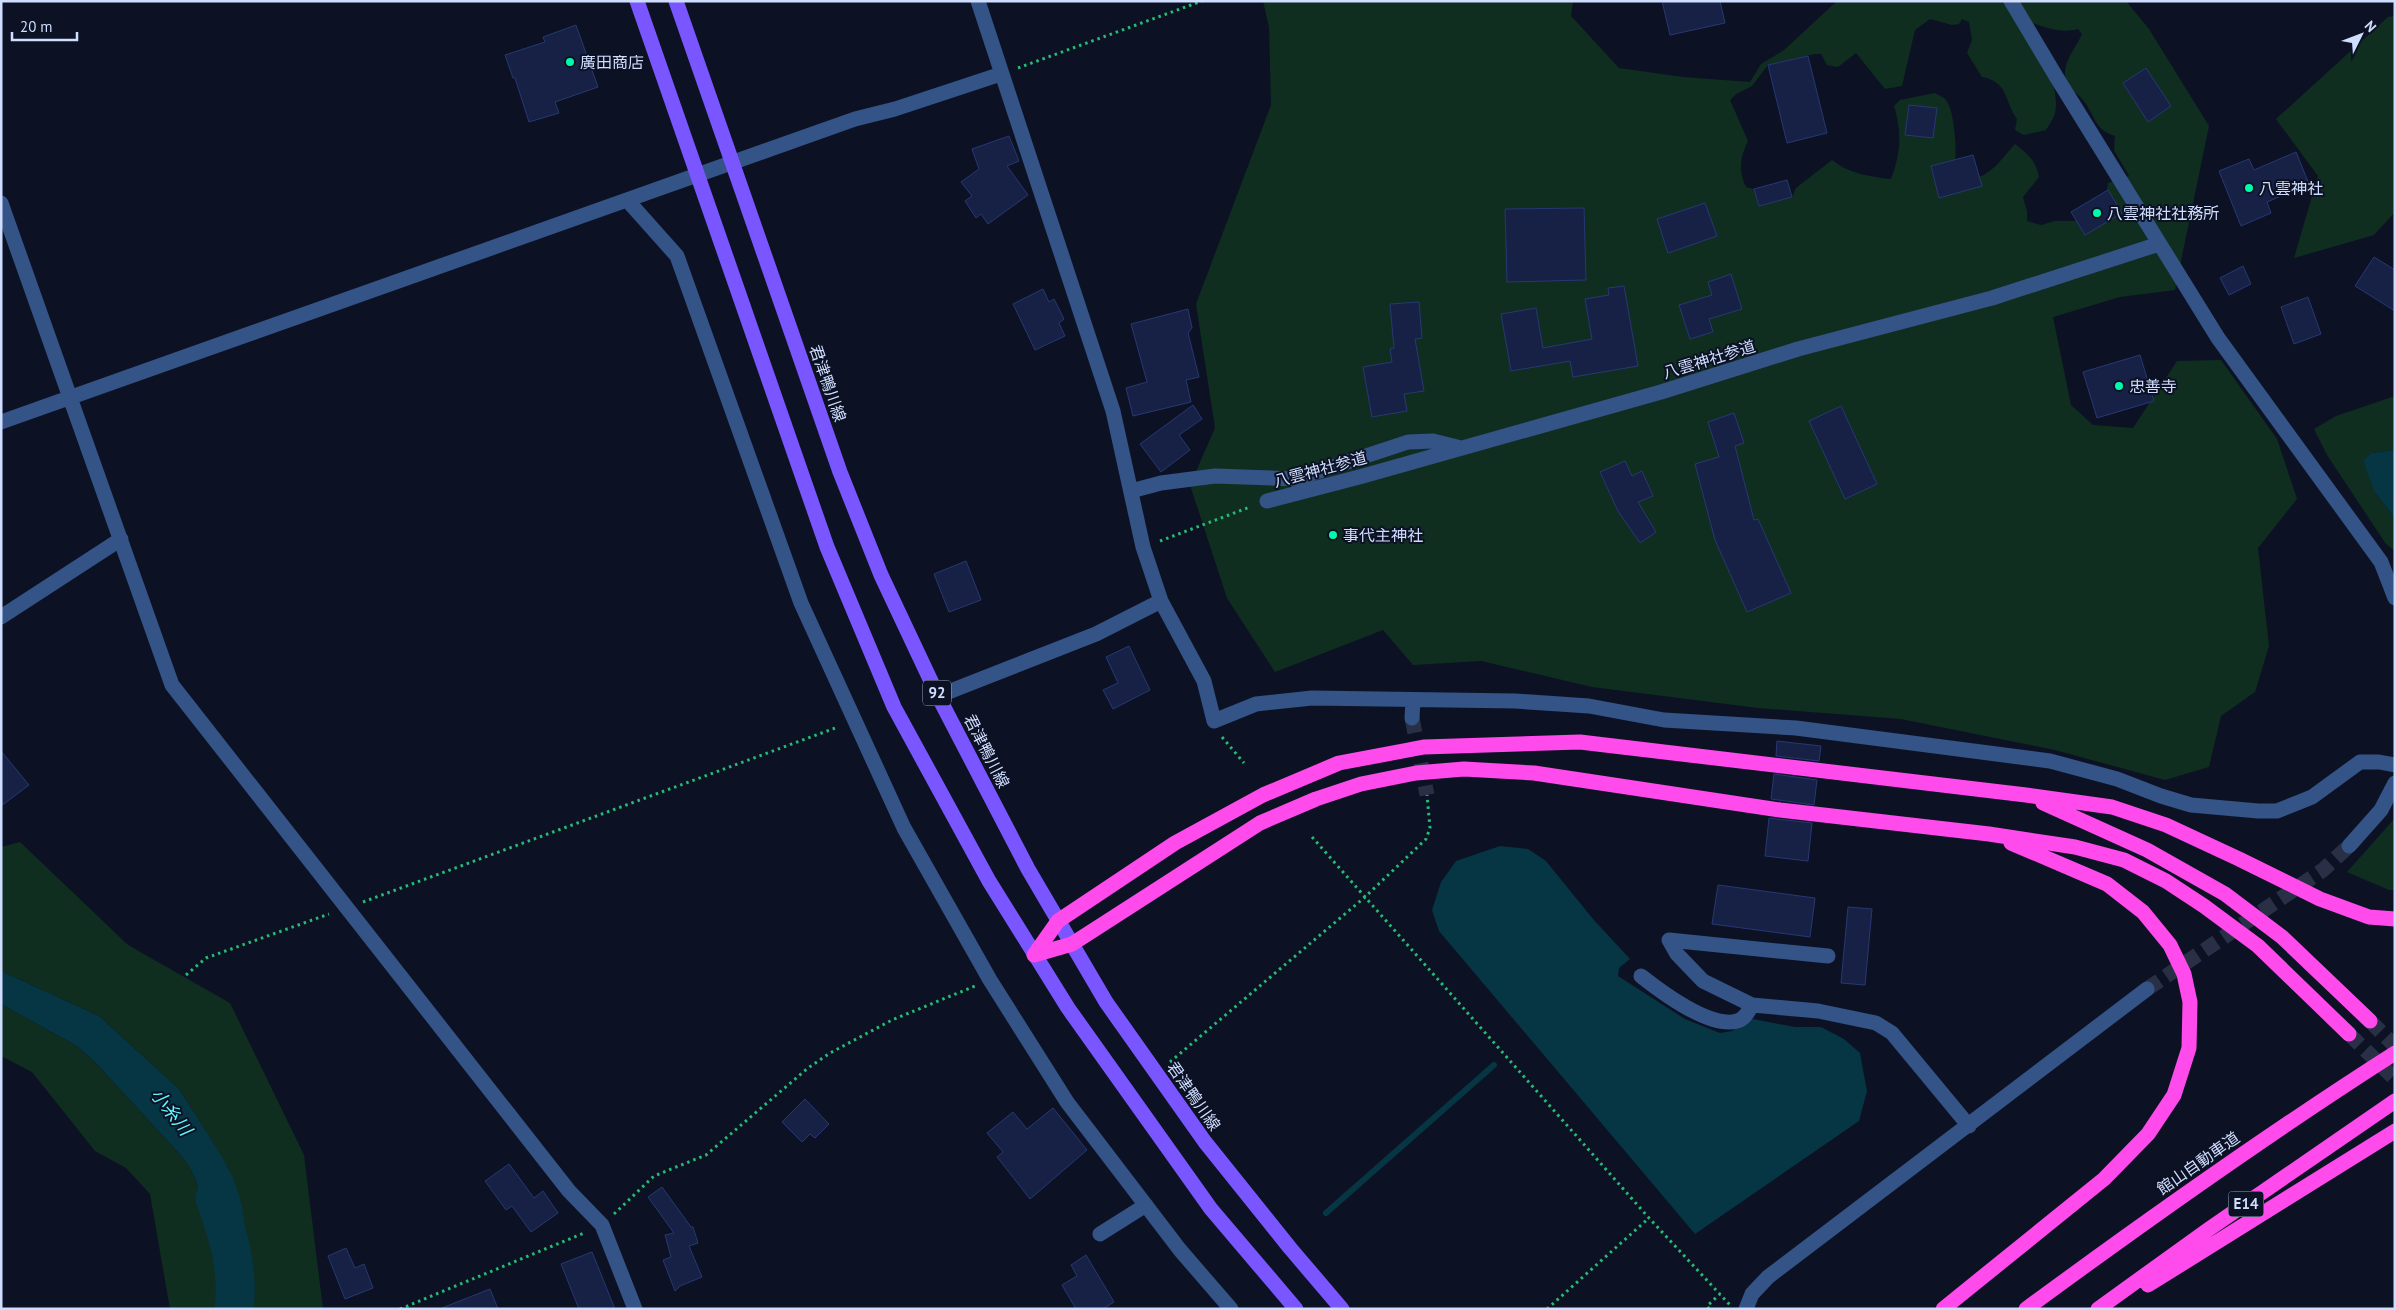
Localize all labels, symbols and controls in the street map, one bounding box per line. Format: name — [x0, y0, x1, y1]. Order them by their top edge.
scale bar — [12, 10, 78, 42]
north arrow — [2336, 10, 2386, 60]
text: 20 m — [20, 17, 53, 36]
text: N — [2361, 17, 2380, 36]
place label: 廣田商店 — [580, 52, 644, 72]
marker: 廣田商店 — [564, 56, 576, 68]
place label: 八雲神社 — [2259, 178, 2323, 198]
marker: 八雲神社 — [2243, 182, 2255, 194]
place label: 八雲神社社務所 — [2107, 203, 2219, 223]
marker: 八雲神社社務所 — [2091, 207, 2103, 219]
street label: 八雲神社参道 — [1660, 335, 1758, 383]
street label: 君津鴨川線 — [806, 342, 850, 424]
place label: 忠善寺 — [2129, 376, 2177, 396]
marker: 忠善寺 — [2113, 380, 2125, 392]
street label: 八雲神社参道 — [1271, 447, 1369, 491]
place label: 事代主神社 — [1343, 525, 1423, 545]
marker: 事代主神社 — [1327, 529, 1339, 541]
road number: 92 — [923, 680, 951, 706]
street label: 君津鴨川線 — [960, 711, 1014, 791]
street label: 君津鴨川線 — [1163, 1057, 1225, 1135]
water label: 小糸川 — [146, 1083, 198, 1142]
street label: 館山自動車道 — [2153, 1127, 2243, 1199]
road number: E14 — [2228, 1192, 2264, 1216]

